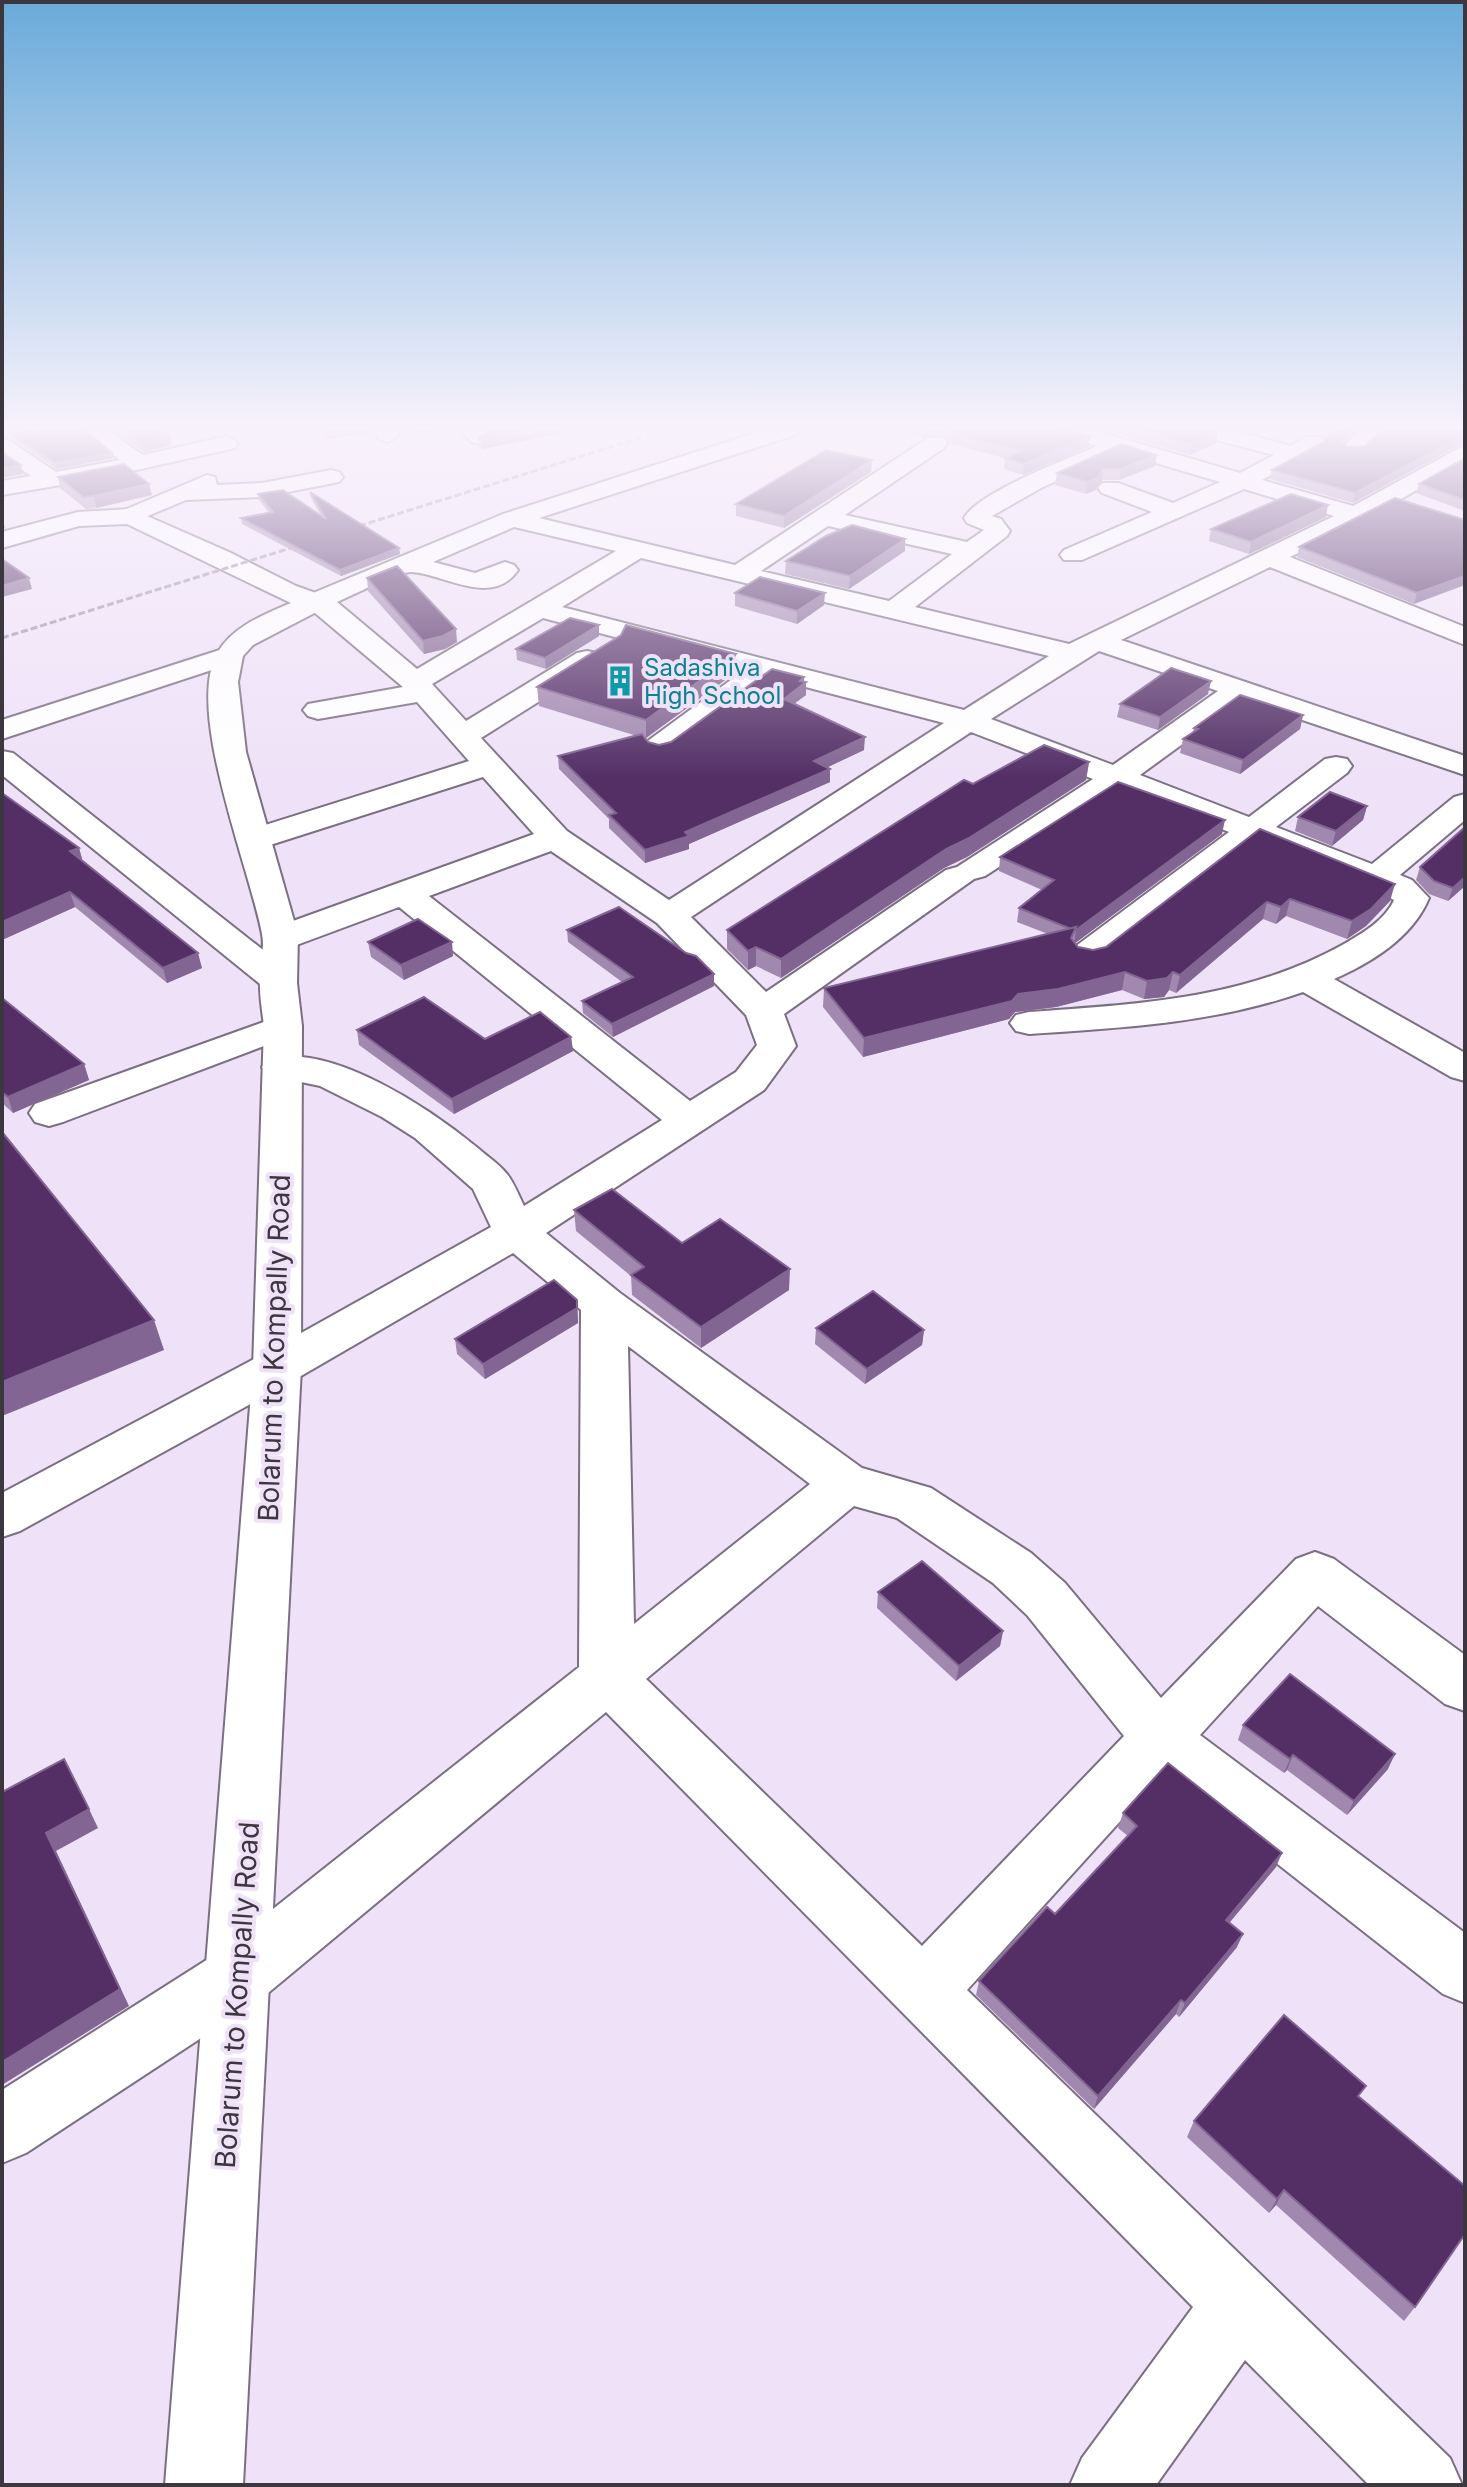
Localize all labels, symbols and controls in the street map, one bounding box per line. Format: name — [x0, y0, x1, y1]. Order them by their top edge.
place label: Sadashiva High School — [644, 653, 781, 710]
building icon: Sadashiva High School — [603, 664, 637, 698]
street label: Bolarum to Kompally Road — [251, 1174, 297, 1522]
street label: Bolarum to Kompally Road — [208, 1820, 266, 2170]

